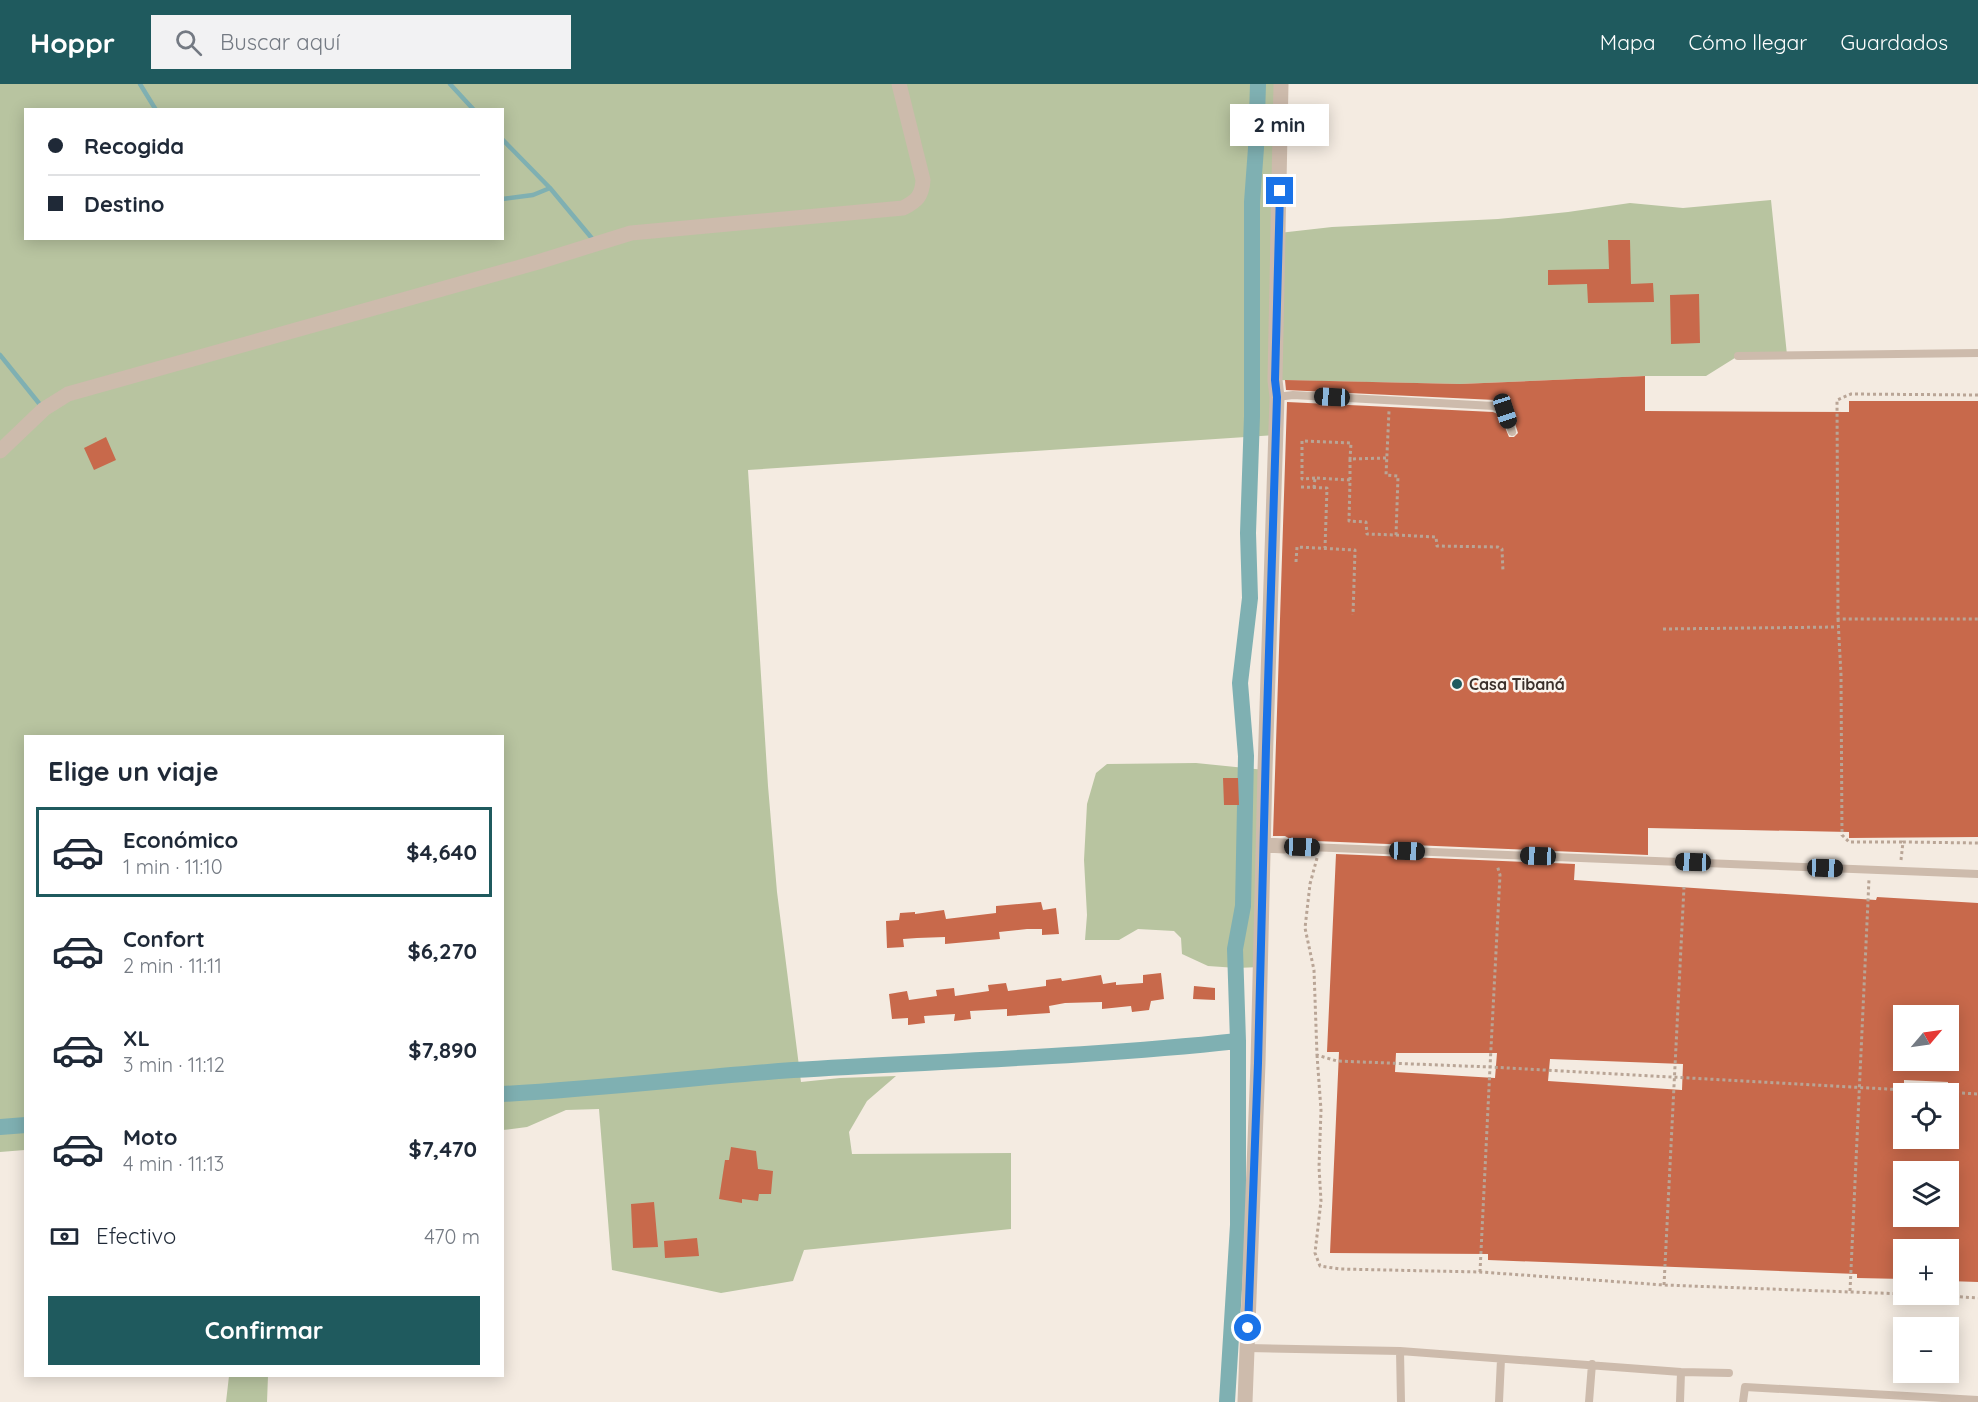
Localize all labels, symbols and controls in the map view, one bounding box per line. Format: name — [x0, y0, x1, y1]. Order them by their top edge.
search box — [151, 15, 571, 69]
text: Hoppr — [30, 25, 115, 60]
icon: search — [172, 26, 205, 59]
text: Buscar aquí — [220, 28, 340, 56]
text: Mapa — [1600, 29, 1655, 55]
text: Cómo llegar — [1688, 29, 1807, 55]
text: Guardados — [1840, 29, 1948, 55]
callout: 2 min — [1230, 104, 1330, 146]
text: 2 min — [1253, 112, 1306, 137]
text: Recogida — [84, 132, 184, 160]
route end — [1266, 177, 1293, 204]
text: Destino — [84, 190, 165, 218]
car — [1314, 387, 1350, 407]
car — [1491, 391, 1519, 431]
place label: Casa Tibaná — [1469, 674, 1565, 694]
marker: Casa Tibaná — [1450, 677, 1464, 691]
text: Elige un viaje — [48, 754, 219, 788]
icon: car — [51, 825, 105, 879]
text: Económico — [123, 826, 238, 854]
car — [1284, 837, 1320, 857]
text: $4,640 — [406, 838, 477, 866]
car — [1389, 841, 1425, 861]
car — [1520, 846, 1556, 866]
car — [1675, 852, 1711, 872]
text: 1 min · 11:10 — [123, 854, 223, 879]
car — [1807, 858, 1843, 878]
icon: car — [51, 924, 105, 978]
text: Confort — [123, 925, 205, 953]
text: $6,270 — [408, 937, 477, 965]
text: 2 min · 11:11 — [123, 953, 222, 978]
north arrow — [1893, 1005, 1959, 1071]
map controls — [1893, 1005, 1959, 1383]
icon: car — [51, 1023, 105, 1077]
text: XL — [123, 1024, 150, 1052]
text: $7,890 — [408, 1036, 477, 1064]
text: 3 min · 11:12 — [123, 1052, 225, 1077]
button: locate — [1893, 1083, 1959, 1149]
icon: car — [51, 1122, 105, 1176]
text: Moto — [123, 1123, 177, 1151]
text: $7,470 — [409, 1135, 477, 1163]
text: 4 min · 11:13 — [123, 1151, 224, 1176]
button: layers — [1893, 1161, 1959, 1227]
icon: cash — [48, 1220, 81, 1253]
text: Efectivo — [96, 1222, 176, 1250]
text: 470 m — [424, 1224, 480, 1249]
button: + — [1893, 1239, 1959, 1305]
button: Confirmar — [48, 1296, 480, 1365]
route start — [1234, 1314, 1261, 1341]
button: − — [1893, 1317, 1959, 1383]

